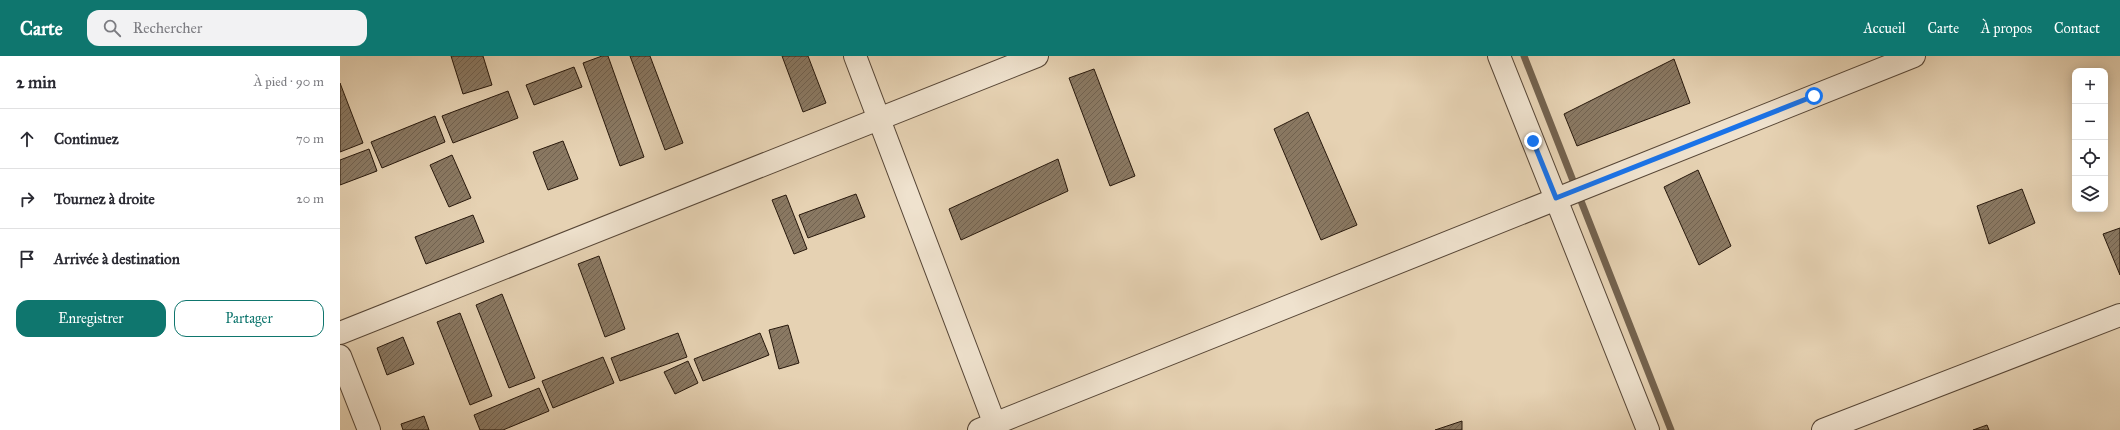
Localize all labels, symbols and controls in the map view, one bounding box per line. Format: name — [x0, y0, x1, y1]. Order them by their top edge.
search box — [87, 10, 367, 46]
text: Carte — [20, 17, 63, 40]
icon: search — [101, 17, 123, 39]
text: Rechercher — [133, 19, 202, 37]
text: Accueil — [1863, 20, 1906, 37]
text: Carte — [1928, 20, 1959, 37]
text: À propos — [1981, 20, 2032, 37]
text: Contact — [2054, 20, 2100, 37]
map controls — [2072, 68, 2108, 212]
button: + — [2072, 68, 2108, 104]
text: 2 min — [16, 72, 56, 93]
text: À pied · 90 m — [254, 74, 324, 90]
route start — [1805, 87, 1823, 105]
button: − — [2072, 104, 2108, 140]
icon: ahead — [16, 128, 38, 150]
text: Continuez — [54, 130, 119, 148]
text: 70 m — [296, 131, 324, 147]
route end — [1524, 132, 1542, 150]
button: locate — [2072, 140, 2108, 176]
button: layers — [2072, 176, 2108, 212]
icon: right — [16, 188, 38, 210]
text: Tournez à droite — [54, 190, 155, 208]
text: 20 m — [296, 191, 324, 207]
icon: arrive — [16, 248, 38, 270]
text: Arrivée à destination — [54, 250, 180, 268]
button: Enregistrer — [16, 300, 166, 337]
button: Partager — [174, 300, 324, 337]

